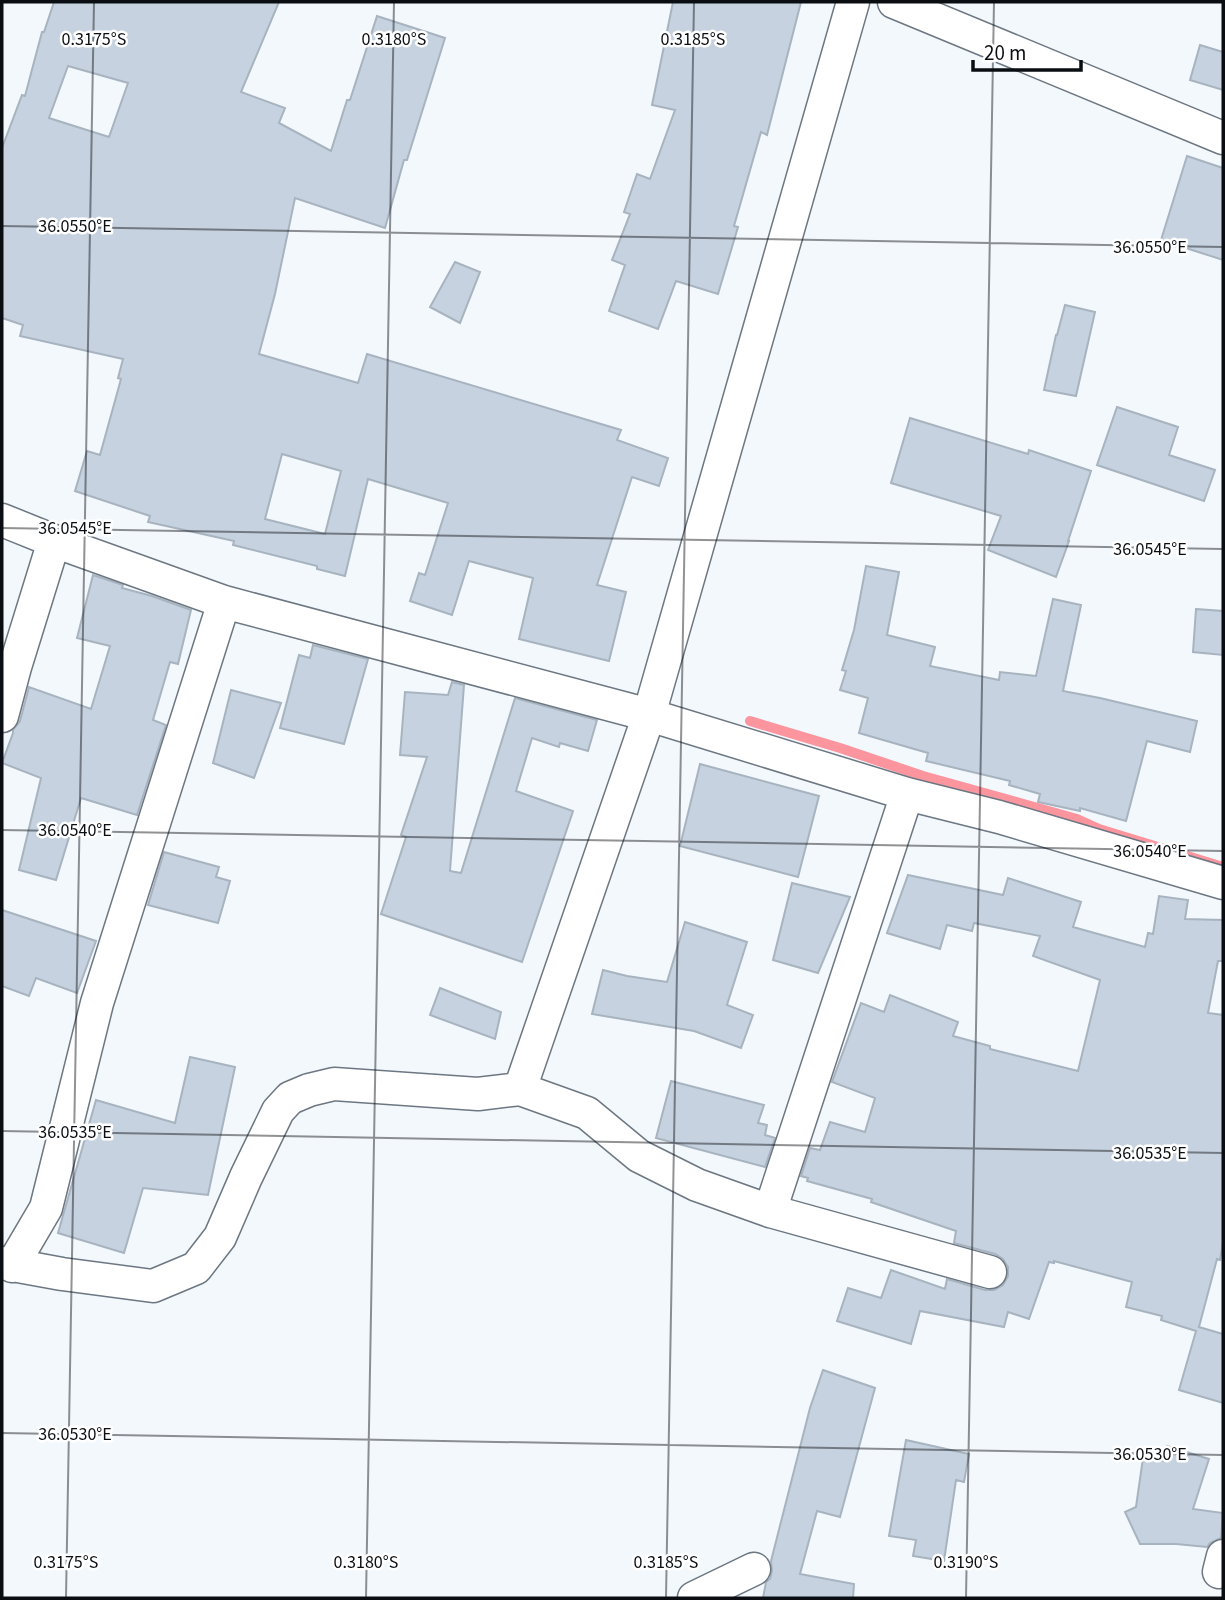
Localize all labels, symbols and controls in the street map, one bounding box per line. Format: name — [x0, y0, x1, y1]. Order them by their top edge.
text: 0.3175°S — [62, 27, 126, 52]
text: 0.3180°S — [362, 27, 426, 52]
text: 0.3185°S — [661, 27, 725, 52]
scale bar — [973, 28, 1082, 72]
text: 20 m — [984, 38, 1026, 68]
text: 36.0550°E — [38, 214, 112, 239]
text: 36.0550°E — [1113, 235, 1187, 260]
text: 36.0545°E — [38, 516, 112, 541]
text: 36.0545°E — [1113, 537, 1187, 562]
text: 36.0540°E — [38, 818, 112, 843]
text: 36.0540°E — [1113, 839, 1187, 864]
text: 36.0535°E — [38, 1120, 112, 1145]
text: 36.0535°E — [1113, 1141, 1187, 1166]
text: 36.0530°E — [38, 1422, 112, 1447]
text: 36.0530°E — [1113, 1442, 1187, 1467]
text: 0.3175°S — [34, 1550, 98, 1575]
text: 0.3180°S — [334, 1550, 398, 1575]
text: 0.3185°S — [634, 1550, 698, 1575]
text: 0.3190°S — [934, 1550, 998, 1575]

